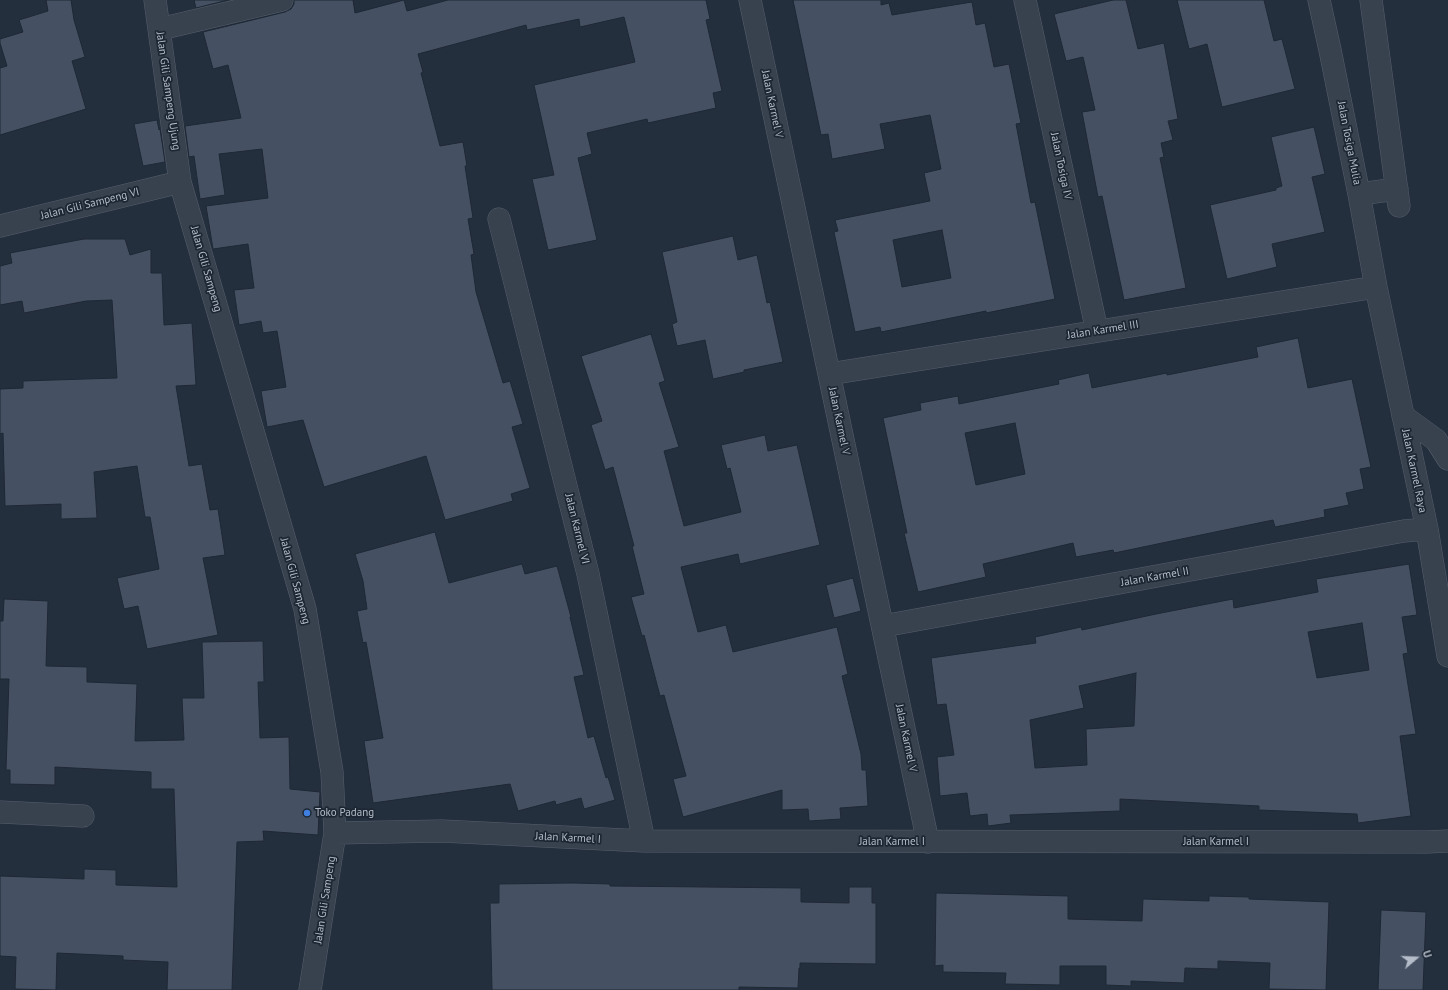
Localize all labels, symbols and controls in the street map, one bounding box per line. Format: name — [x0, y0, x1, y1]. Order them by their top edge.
street label: Jalan Gili Sampeng Ujung — [153, 31, 183, 151]
street label: Jalan Karmel V — [758, 69, 786, 139]
street label: Jalan Tosiga Mulia — [1334, 100, 1364, 186]
street label: Jalan Tosiga IV — [1047, 131, 1075, 201]
street label: Jalan Gili Sampeng VI — [39, 185, 141, 223]
street label: Jalan Gili Sampeng — [187, 225, 225, 313]
street label: Jalan Karmel III — [1066, 318, 1140, 342]
street label: Jalan Karmel V — [825, 386, 853, 456]
street label: Jalan Karmel Raya — [1399, 428, 1429, 514]
street label: Jalan Karmel VI — [562, 492, 592, 566]
street label: Jalan Gili Sampeng — [277, 536, 313, 626]
street label: Jalan Karmel II — [1120, 565, 1190, 589]
street label: Jalan Karmel V — [892, 703, 920, 773]
place label: Toko Padang — [315, 806, 374, 820]
marker: Toko Padang — [302, 808, 312, 818]
street label: Jalan Karmel I — [535, 830, 601, 846]
street label: Jalan Karmel I — [859, 835, 925, 849]
street label: Jalan Karmel I — [1183, 835, 1249, 849]
street label: Jalan Gili Sampeng — [312, 855, 338, 945]
north arrow — [1396, 938, 1436, 978]
text: U — [1420, 949, 1435, 960]

